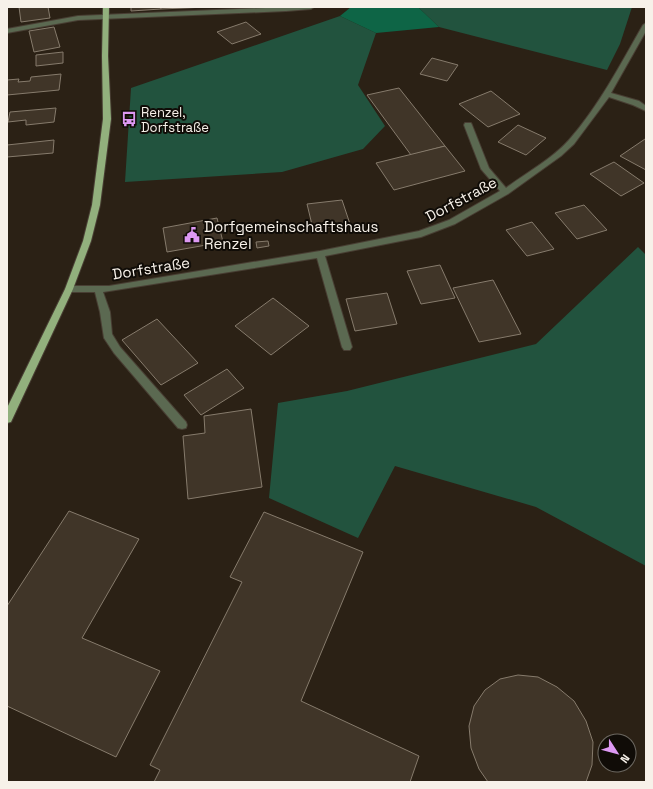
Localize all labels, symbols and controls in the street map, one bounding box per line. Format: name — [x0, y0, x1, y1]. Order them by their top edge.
place label: Renzel, Dorfstraße — [141, 104, 209, 136]
bus stop icon: Renzel, Dorfstraße — [120, 110, 138, 128]
street label: Dorfstraße — [422, 172, 500, 226]
place label: Dorfgemeinschaftshaus Renzel — [204, 217, 379, 253]
public building icon: Dorfgemeinschaftshaus Renzel — [183, 226, 201, 244]
street label: Dorfstraße — [111, 252, 191, 284]
north arrow — [597, 733, 637, 773]
text: N — [617, 752, 633, 766]

